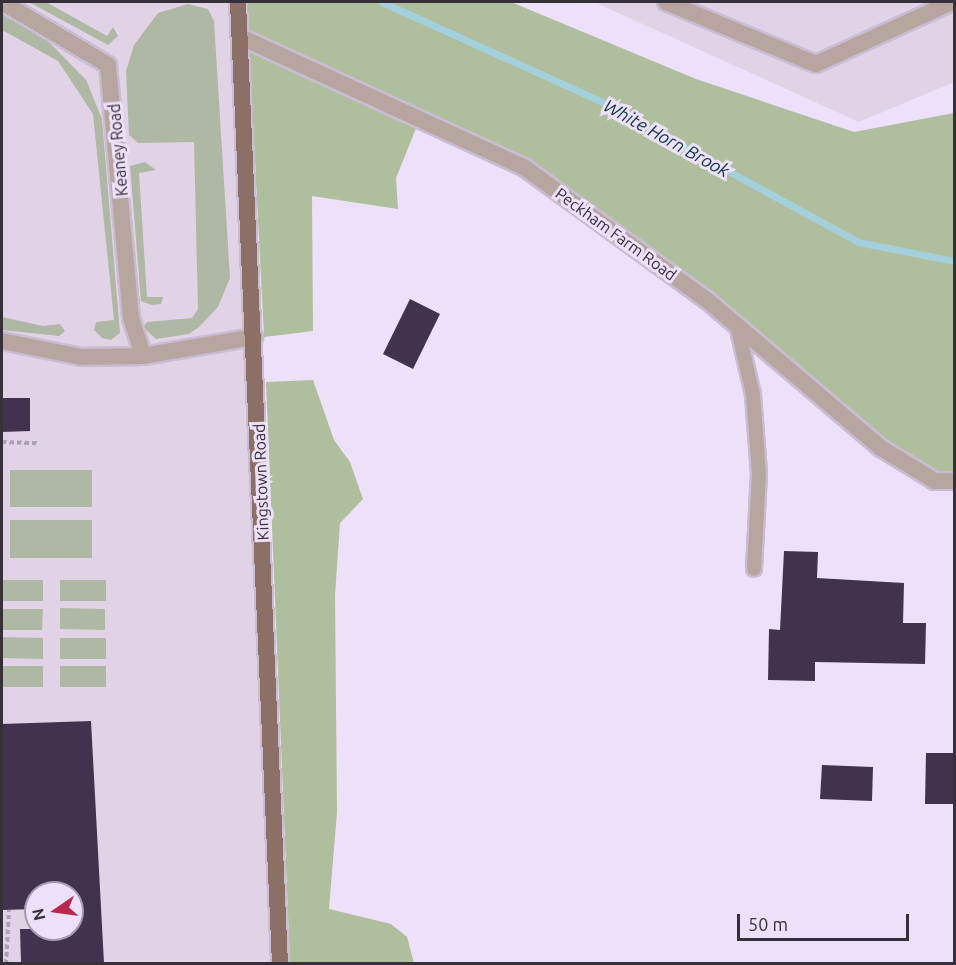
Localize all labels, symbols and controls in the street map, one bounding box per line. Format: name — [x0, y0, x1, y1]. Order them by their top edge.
water label: White Horn Brook — [600, 95, 734, 181]
street label: Keaney Road — [104, 103, 132, 197]
street label: Peckham Farm Road — [552, 184, 680, 284]
street label: Kingstown Road — [249, 423, 273, 541]
north arrow — [24, 881, 84, 941]
scale bar — [740, 902, 912, 940]
text: N — [28, 907, 49, 922]
text: 50 m — [748, 914, 788, 934]

